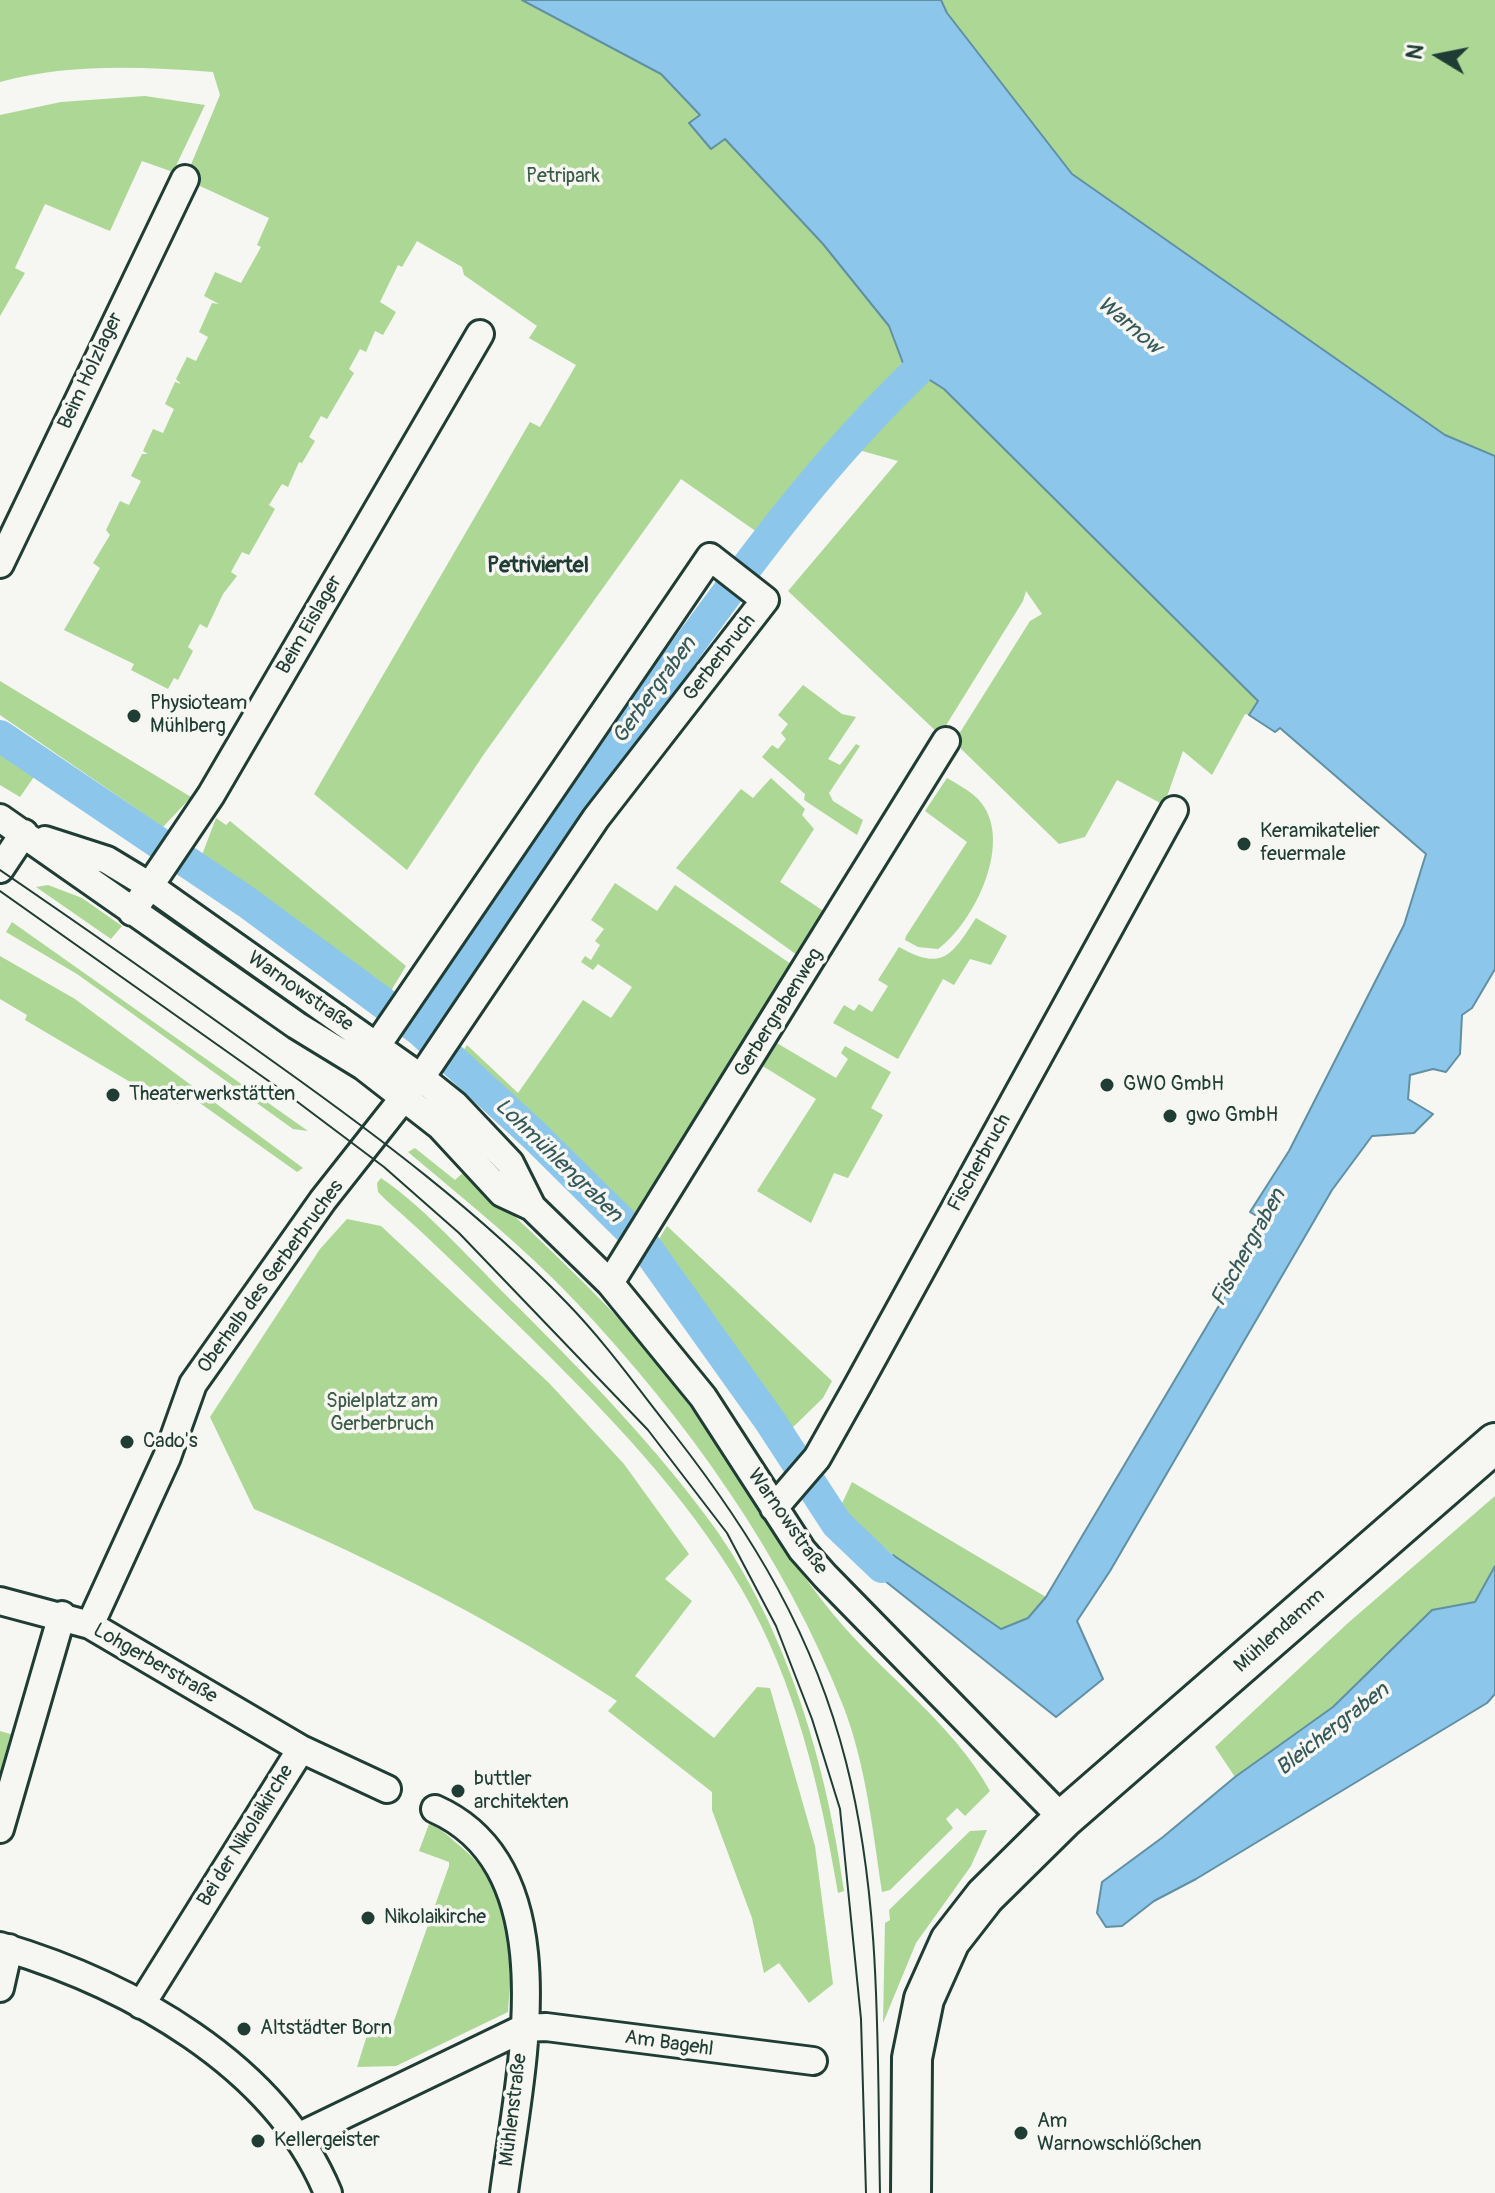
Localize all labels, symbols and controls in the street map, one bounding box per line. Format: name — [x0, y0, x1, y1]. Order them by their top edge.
north arrow — [1399, 16, 1479, 96]
text: N — [1400, 42, 1430, 62]
park label: Petripark — [526, 165, 600, 189]
water label: Warnow — [1091, 291, 1167, 361]
street label: Beim Holzlager — [53, 309, 129, 433]
district label: Petriviertel — [487, 553, 589, 579]
street label: Beim Eislager — [272, 571, 348, 679]
street label: Gerberbruch — [679, 610, 761, 706]
water label: Gerbergraben — [607, 632, 703, 750]
place label: Physioteam Mühlberg — [150, 692, 247, 739]
marker: Physioteam Mühlberg — [125, 707, 143, 725]
place label: Keramikatelier feuermale — [1260, 820, 1380, 867]
marker: Keramikatelier feuermale — [1235, 835, 1253, 853]
street label: Gerbergrabenweg — [730, 944, 828, 1082]
street label: Warnowstraße — [243, 947, 357, 1037]
place label: GWO GmbH — [1123, 1073, 1224, 1097]
marker: GWO GmbH — [1098, 1076, 1116, 1094]
place label: Theaterwerkstätten — [129, 1083, 295, 1107]
marker: Theaterwerkstätten — [104, 1086, 122, 1104]
water label: Lohmühlengraben — [489, 1094, 627, 1228]
place label: gwo GmbH — [1186, 1104, 1278, 1128]
marker: gwo GmbH — [1161, 1107, 1179, 1125]
street label: Fischerbruch — [943, 1110, 1017, 1216]
street label: Oberhalb des Gerberbruches — [193, 1176, 349, 1378]
water label: Fischergraben — [1206, 1185, 1292, 1311]
park label: Spielplatz am Gerberbruch — [326, 1390, 438, 1437]
place label: Cado's — [143, 1430, 198, 1454]
marker: Cado's — [118, 1433, 136, 1451]
street label: Warnowstraße — [742, 1465, 832, 1579]
street label: Mühlendamm — [1229, 1584, 1331, 1678]
street label: Lohgerberstraße — [89, 1619, 221, 1709]
water label: Bleichergraben — [1272, 1678, 1394, 1782]
street label: Bei der Nikolaikirche — [193, 1761, 299, 1911]
place label: buttler architekten — [474, 1768, 569, 1815]
marker: buttler architekten — [449, 1782, 467, 1800]
place label: Nikolaikirche — [384, 1906, 486, 1930]
marker: Nikolaikirche — [359, 1909, 377, 1927]
place label: Altstädter Born — [260, 2017, 392, 2041]
marker: Altstädter Born — [235, 2020, 253, 2038]
street label: Am Bagehl — [623, 2026, 715, 2062]
street label: Mühlenstraße — [495, 2052, 533, 2168]
place label: Am Warnowschlößchen — [1037, 2110, 1202, 2157]
marker: Am Warnowschlößchen — [1012, 2124, 1030, 2142]
place label: Kellergeister — [274, 2129, 380, 2153]
marker: Kellergeister — [249, 2132, 267, 2150]

